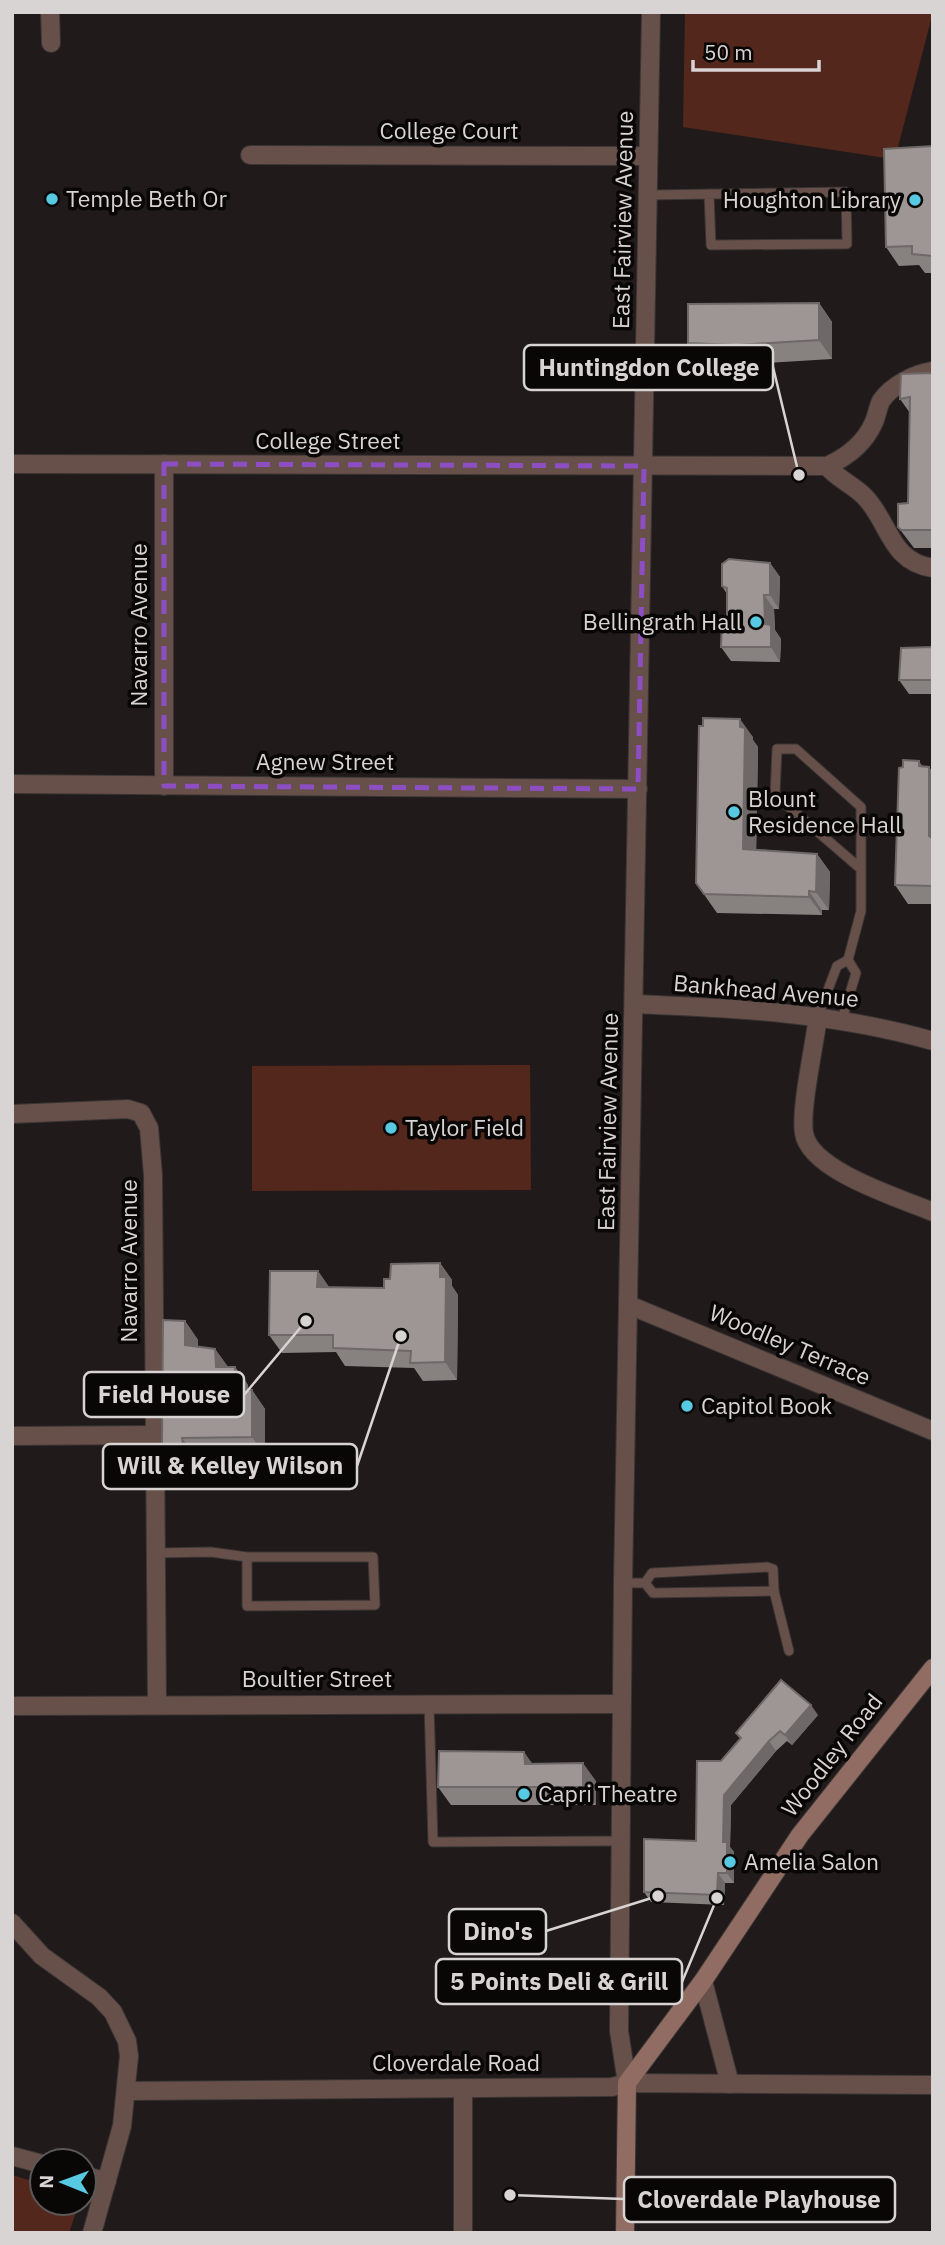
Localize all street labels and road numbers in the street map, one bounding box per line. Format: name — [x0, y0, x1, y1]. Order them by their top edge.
street label: East Fairview Avenue — [605, 111, 639, 329]
street label: College Court — [379, 115, 519, 145]
street label: College Street — [255, 425, 401, 455]
street label: Navarro Avenue — [123, 543, 153, 707]
street label: Agnew Street — [256, 746, 394, 776]
street label: Bankhead Avenue — [672, 967, 860, 1013]
street label: East Fairview Avenue — [590, 1013, 624, 1231]
street label: Navarro Avenue — [113, 1179, 143, 1343]
street label: Woodley Terrace — [705, 1297, 876, 1392]
street label: Boultier Street — [242, 1663, 392, 1693]
street label: Woodley Road — [774, 1687, 889, 1822]
street label: Cloverdale Road — [372, 2047, 540, 2077]

